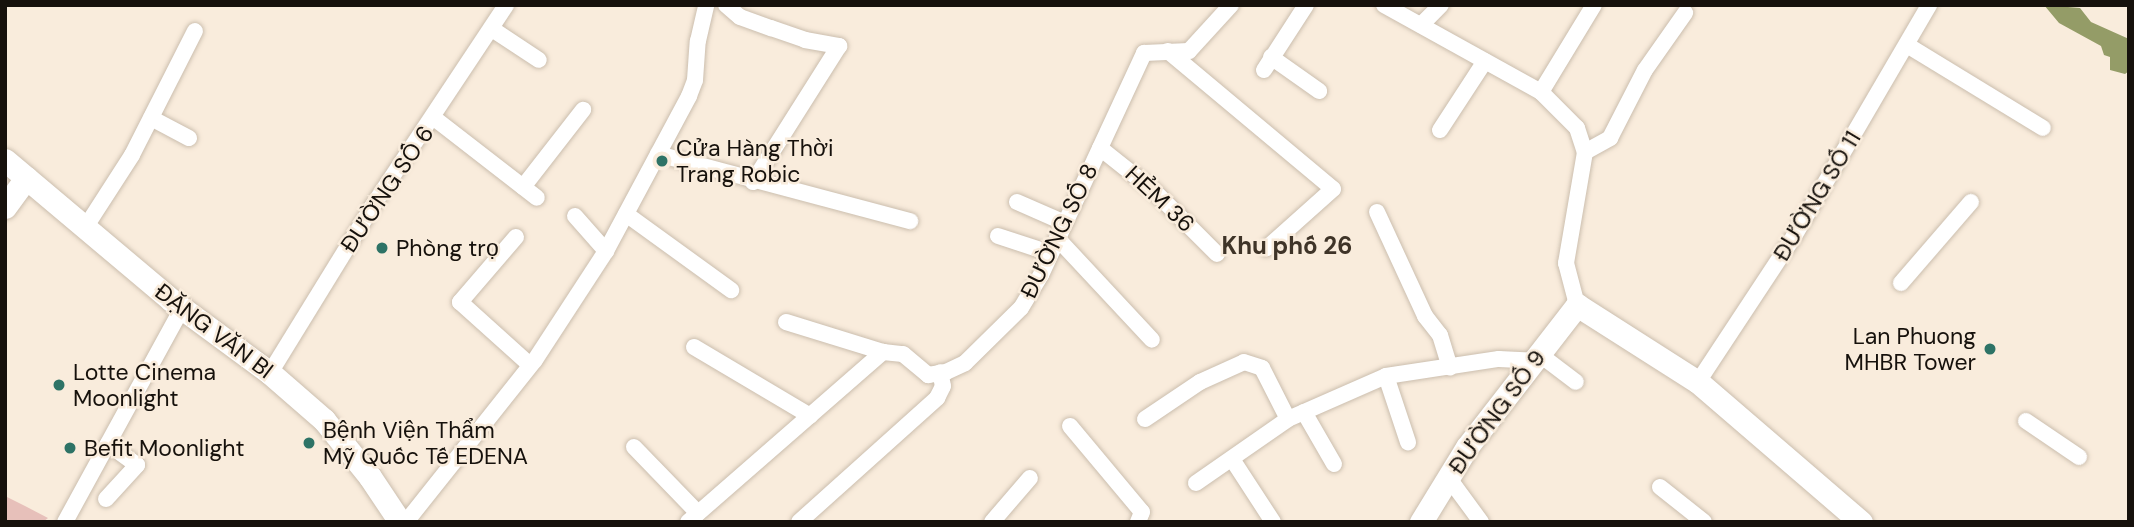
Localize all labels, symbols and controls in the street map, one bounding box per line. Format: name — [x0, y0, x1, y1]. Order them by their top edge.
street label: ĐƯỜNG SỐ 6 — [335, 120, 439, 258]
street label: ĐƯỜNG SỐ 11 — [1767, 126, 1867, 266]
place label: Cửa Hàng Thời Trang Robic — [676, 134, 834, 188]
marker: Cửa Hàng Thời Trang Robic — [654, 153, 670, 169]
street label: ĐƯỜNG SỐ 8 — [1015, 159, 1103, 303]
street label: HẺM 36 — [1120, 160, 1200, 238]
district label: Khu phố 26 — [1222, 232, 1352, 260]
place label: Phòng trọ — [396, 234, 499, 262]
marker: Phòng trọ — [374, 240, 390, 256]
street label: ĐẶNG VĂN BI — [149, 278, 279, 384]
place label: Lan Phuong MHBR Tower — [1845, 322, 1976, 376]
marker: Lan Phuong MHBR Tower — [1982, 341, 1998, 357]
street label: ĐƯỜNG SỐ 9 — [1443, 344, 1551, 480]
place label: Lotte Cinema Moonlight — [73, 358, 216, 412]
marker: Lotte Cinema Moonlight — [51, 377, 67, 393]
place label: Bệnh Viện Thẩm Mỹ Quốc Tế EDENA — [323, 416, 528, 470]
place label: Befit Moonlight — [84, 434, 245, 462]
marker: Bệnh Viện Thẩm Mỹ Quốc Tế EDENA — [301, 435, 317, 451]
marker: Befit Moonlight — [62, 440, 78, 456]

